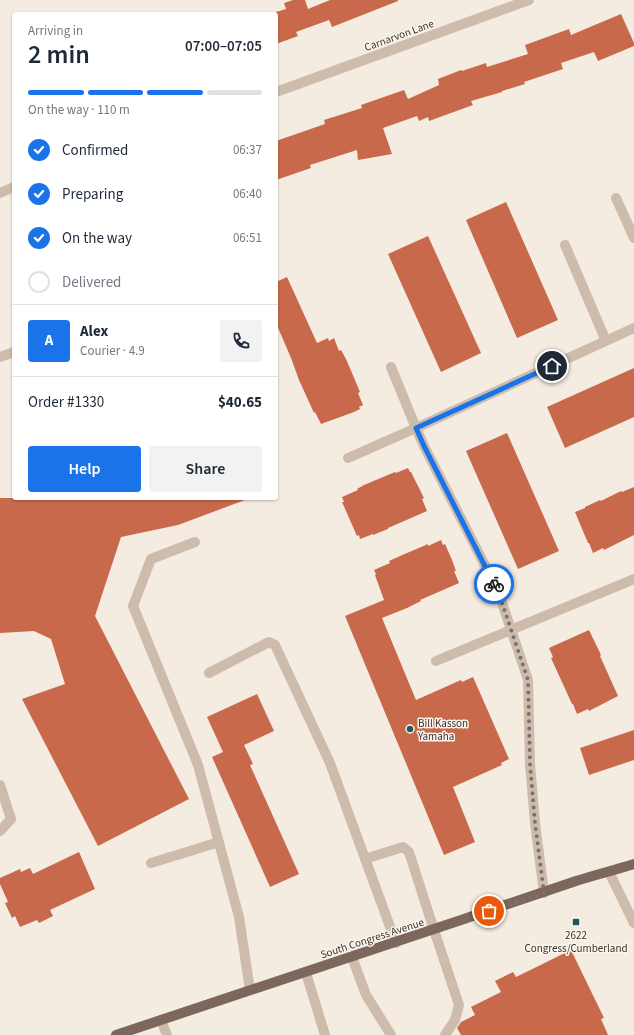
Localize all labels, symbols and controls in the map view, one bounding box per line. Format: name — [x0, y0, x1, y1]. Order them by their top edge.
street label: Carnarvon Lane — [362, 16, 437, 55]
text: Arriving in — [28, 22, 83, 40]
text: 2 min — [28, 36, 90, 73]
text: 07:00–07:05 — [185, 36, 262, 57]
text: On the way · 110 m — [28, 101, 130, 119]
icon: check — [28, 139, 50, 161]
text: Confirmed — [62, 140, 128, 161]
text: 06:37 — [233, 141, 262, 159]
icon: check — [28, 183, 50, 205]
text: Preparing — [62, 184, 123, 205]
text: 06:40 — [233, 185, 262, 203]
icon: check — [28, 227, 50, 249]
text: On the way — [62, 228, 132, 249]
text: 06:51 — [233, 229, 262, 247]
text: Delivered — [62, 272, 121, 293]
button: phone — [220, 320, 262, 362]
text: Alex — [80, 321, 108, 342]
text: A — [45, 330, 53, 351]
text: Courier · 4.9 — [80, 342, 145, 360]
pin — [535, 349, 569, 383]
icon: home — [541, 355, 563, 377]
text: Order #1330 — [28, 392, 104, 413]
text: $40.65 — [218, 392, 262, 413]
button: Help — [28, 446, 141, 492]
button: Share — [149, 446, 262, 492]
courier — [474, 564, 514, 604]
icon: bike — [483, 573, 505, 595]
place label: Bill Kasson Yamaha — [417, 716, 468, 744]
marker: Bill Kasson Yamaha — [405, 724, 415, 734]
pin — [472, 894, 506, 928]
icon: bag — [478, 900, 500, 922]
street label: South Congress Avenue — [318, 914, 426, 962]
marker: 2622 Congress/Cumberland — [571, 917, 581, 927]
place label: 2622 Congress/Cumberland — [524, 928, 628, 956]

